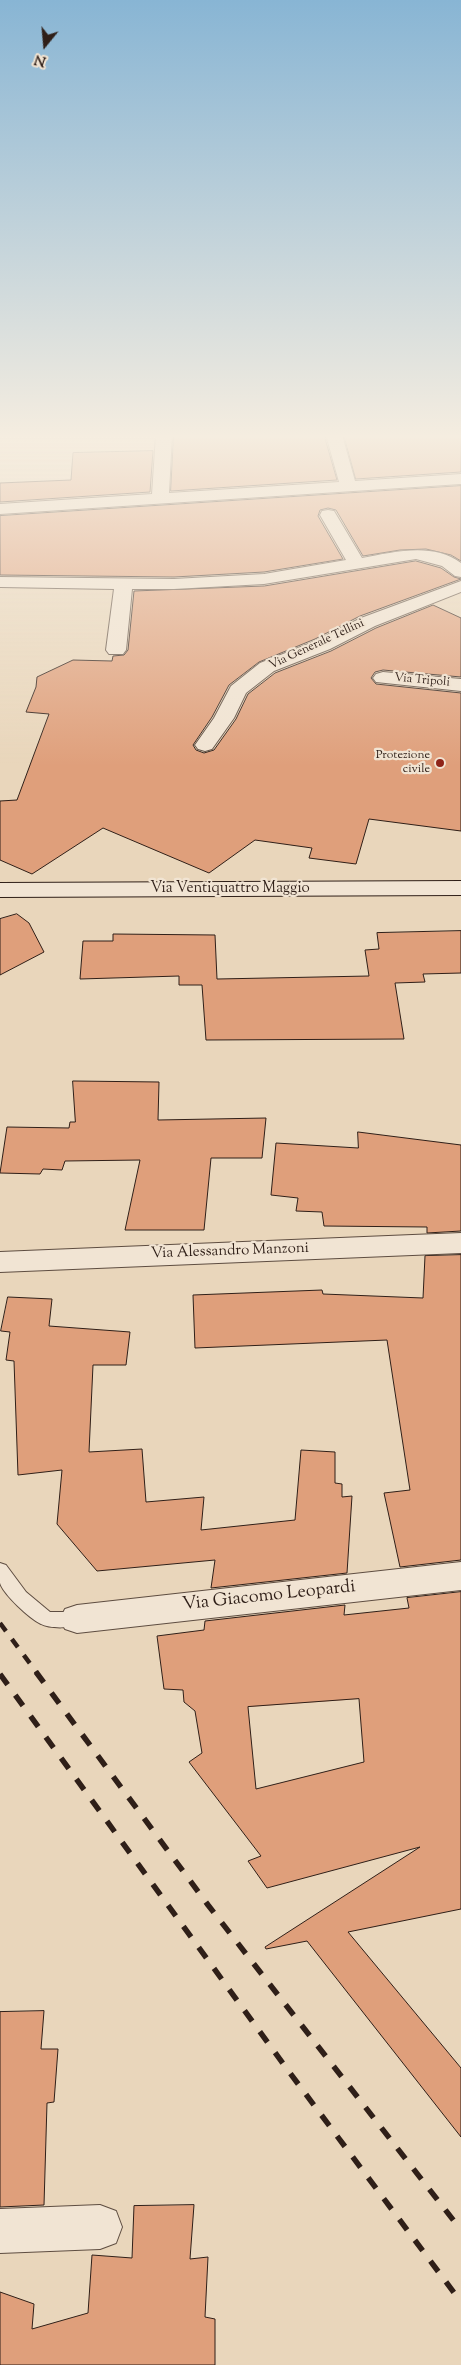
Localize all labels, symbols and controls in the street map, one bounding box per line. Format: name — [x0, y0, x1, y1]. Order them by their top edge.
north arrow — [20, 20, 70, 70]
text: N — [32, 48, 49, 71]
street label: Via Generale Tellini — [267, 617, 367, 673]
street label: Via Tripoli — [394, 671, 450, 691]
place label: Protezione civile — [376, 749, 430, 777]
marker: Protezione civile — [434, 757, 446, 769]
street label: Via Ventiquattro Maggio — [150, 880, 310, 898]
street label: Via Alessandro Manzoni — [151, 1240, 309, 1264]
street label: Via Giacomo Leopardi — [181, 1577, 357, 1617]

